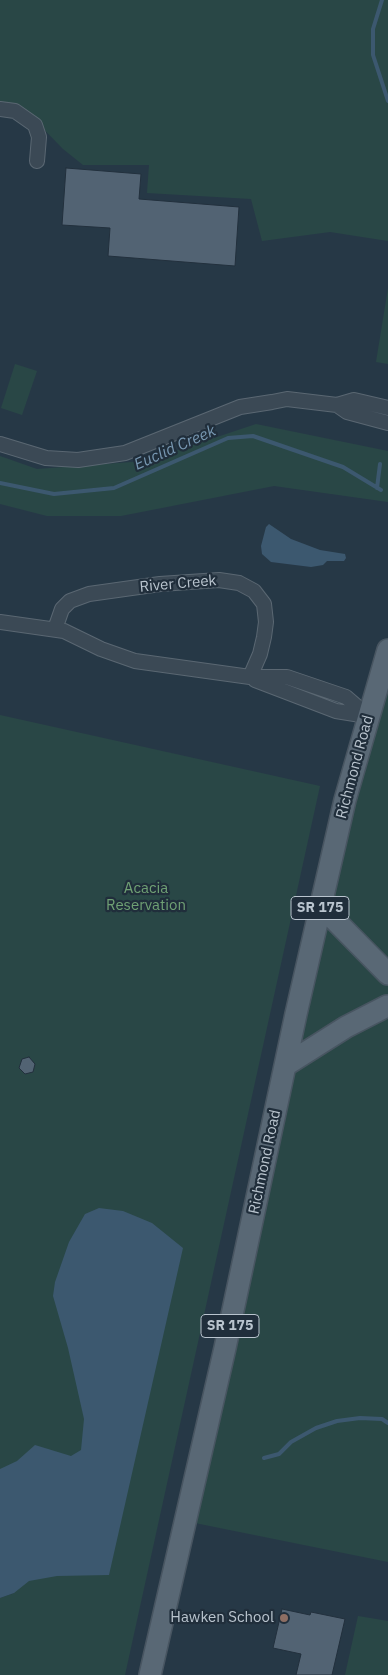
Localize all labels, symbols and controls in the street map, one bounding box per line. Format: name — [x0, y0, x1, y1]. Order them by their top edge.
water label: Euclid Creek — [131, 421, 219, 475]
street label: River Creek — [139, 572, 217, 596]
street label: Richmond Road — [333, 713, 377, 821]
park label: Acacia Reservation — [106, 880, 186, 915]
road number: SR 175 — [291, 896, 349, 920]
street label: Richmond Road — [245, 1108, 285, 1216]
road number: SR 175 — [201, 1314, 259, 1338]
place label: Hawken School — [170, 1609, 274, 1627]
marker: Hawken School — [278, 1612, 290, 1624]

